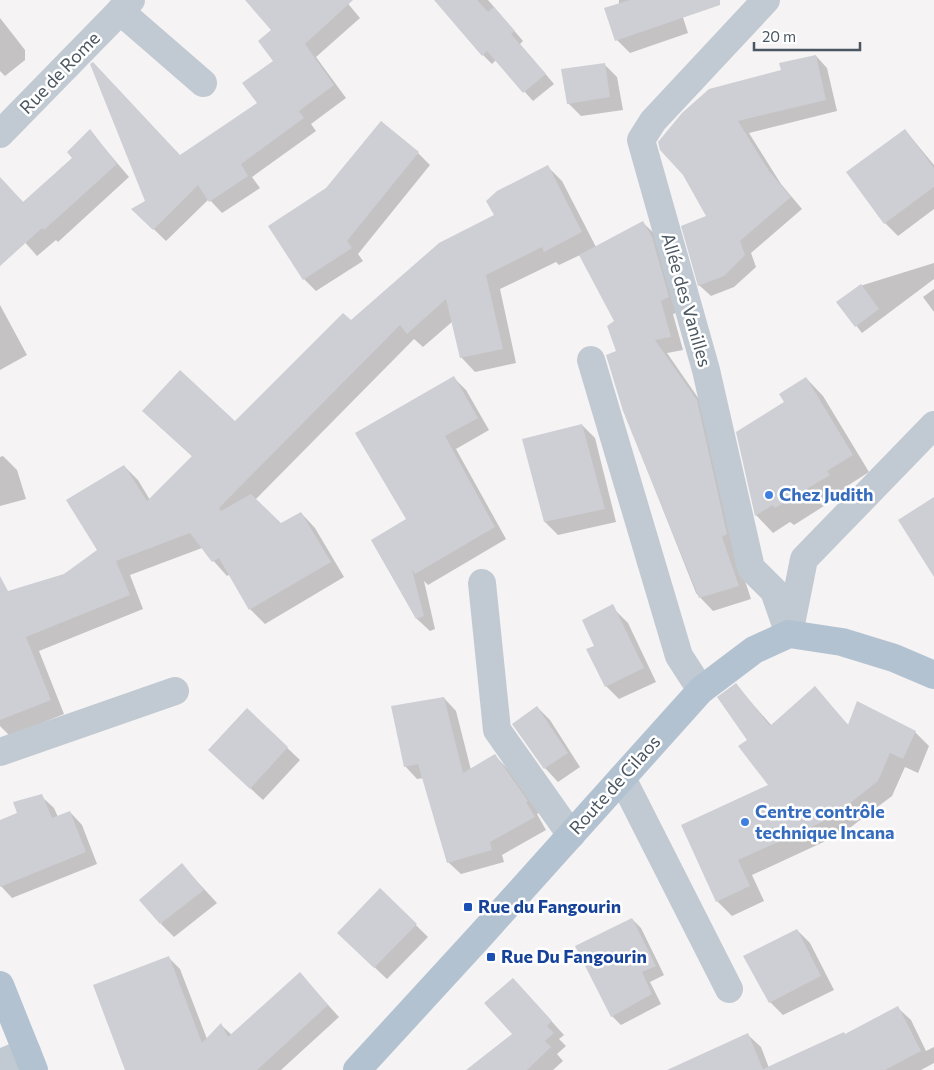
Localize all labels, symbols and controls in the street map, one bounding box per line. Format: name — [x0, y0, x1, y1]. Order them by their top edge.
scale bar — [754, 20, 860, 52]
street label: Rue de Rome — [15, 27, 104, 118]
text: 20 m — [762, 27, 796, 45]
street label: Allée des Vanilles — [657, 230, 717, 369]
place label: Chez Judith — [779, 483, 874, 505]
marker: Chez Judith — [763, 489, 775, 501]
street label: Route de Cilaos — [564, 730, 664, 838]
place label: Centre contrôle technique Incana — [755, 800, 895, 843]
marker: Centre contrôle technique Incana — [739, 816, 751, 828]
place label: Rue du Fangourin — [478, 895, 621, 917]
marker: Rue du Fangourin — [462, 901, 474, 913]
place label: Rue Du Fangourin — [501, 945, 647, 967]
marker: Rue Du Fangourin — [485, 951, 497, 963]

